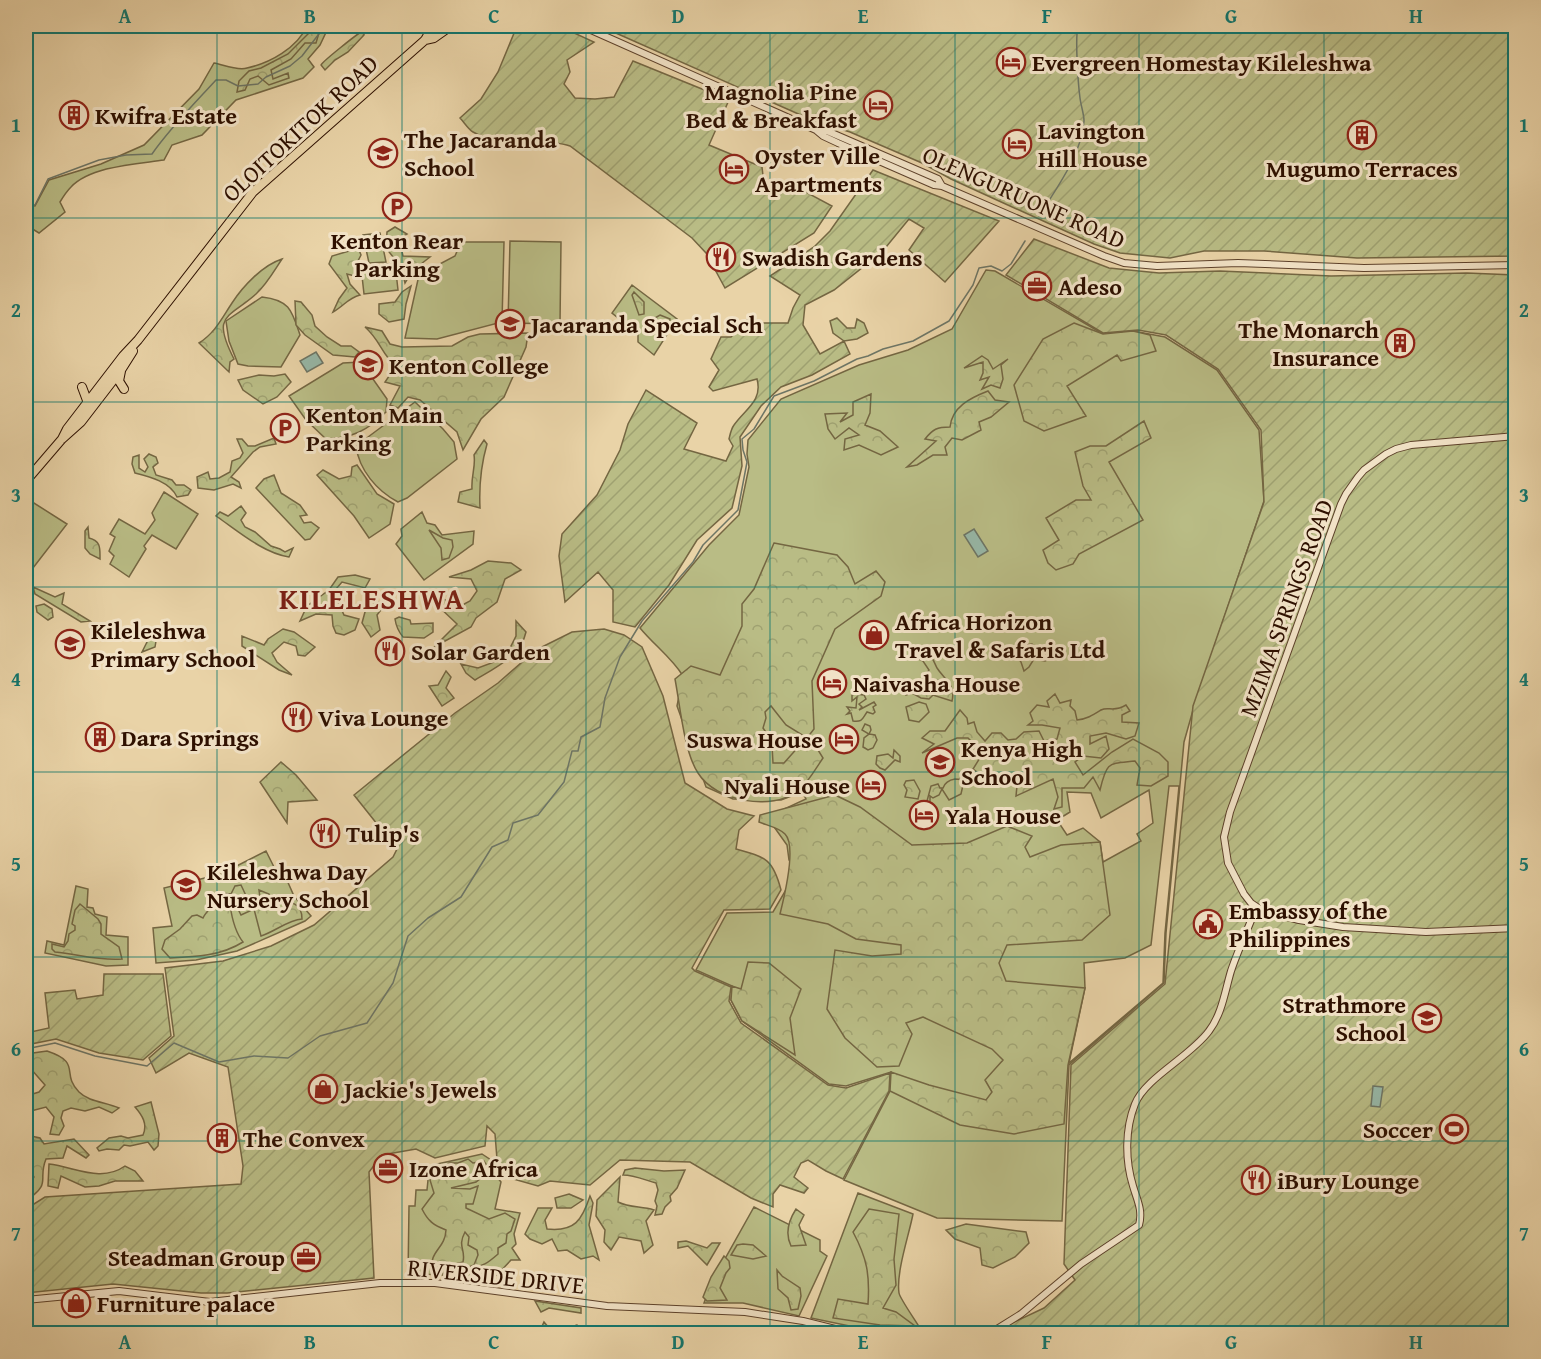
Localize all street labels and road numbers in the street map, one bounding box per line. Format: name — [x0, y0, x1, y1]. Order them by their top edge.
street label: OLOITOKITOK ROAD — [214, 46, 386, 210]
street label: OLENGURUONE ROAD — [917, 137, 1131, 257]
street label: MZIMA SPRINGS ROAD — [1230, 495, 1342, 721]
street label: RIVERSIDE DRIVE — [406, 1249, 586, 1303]

